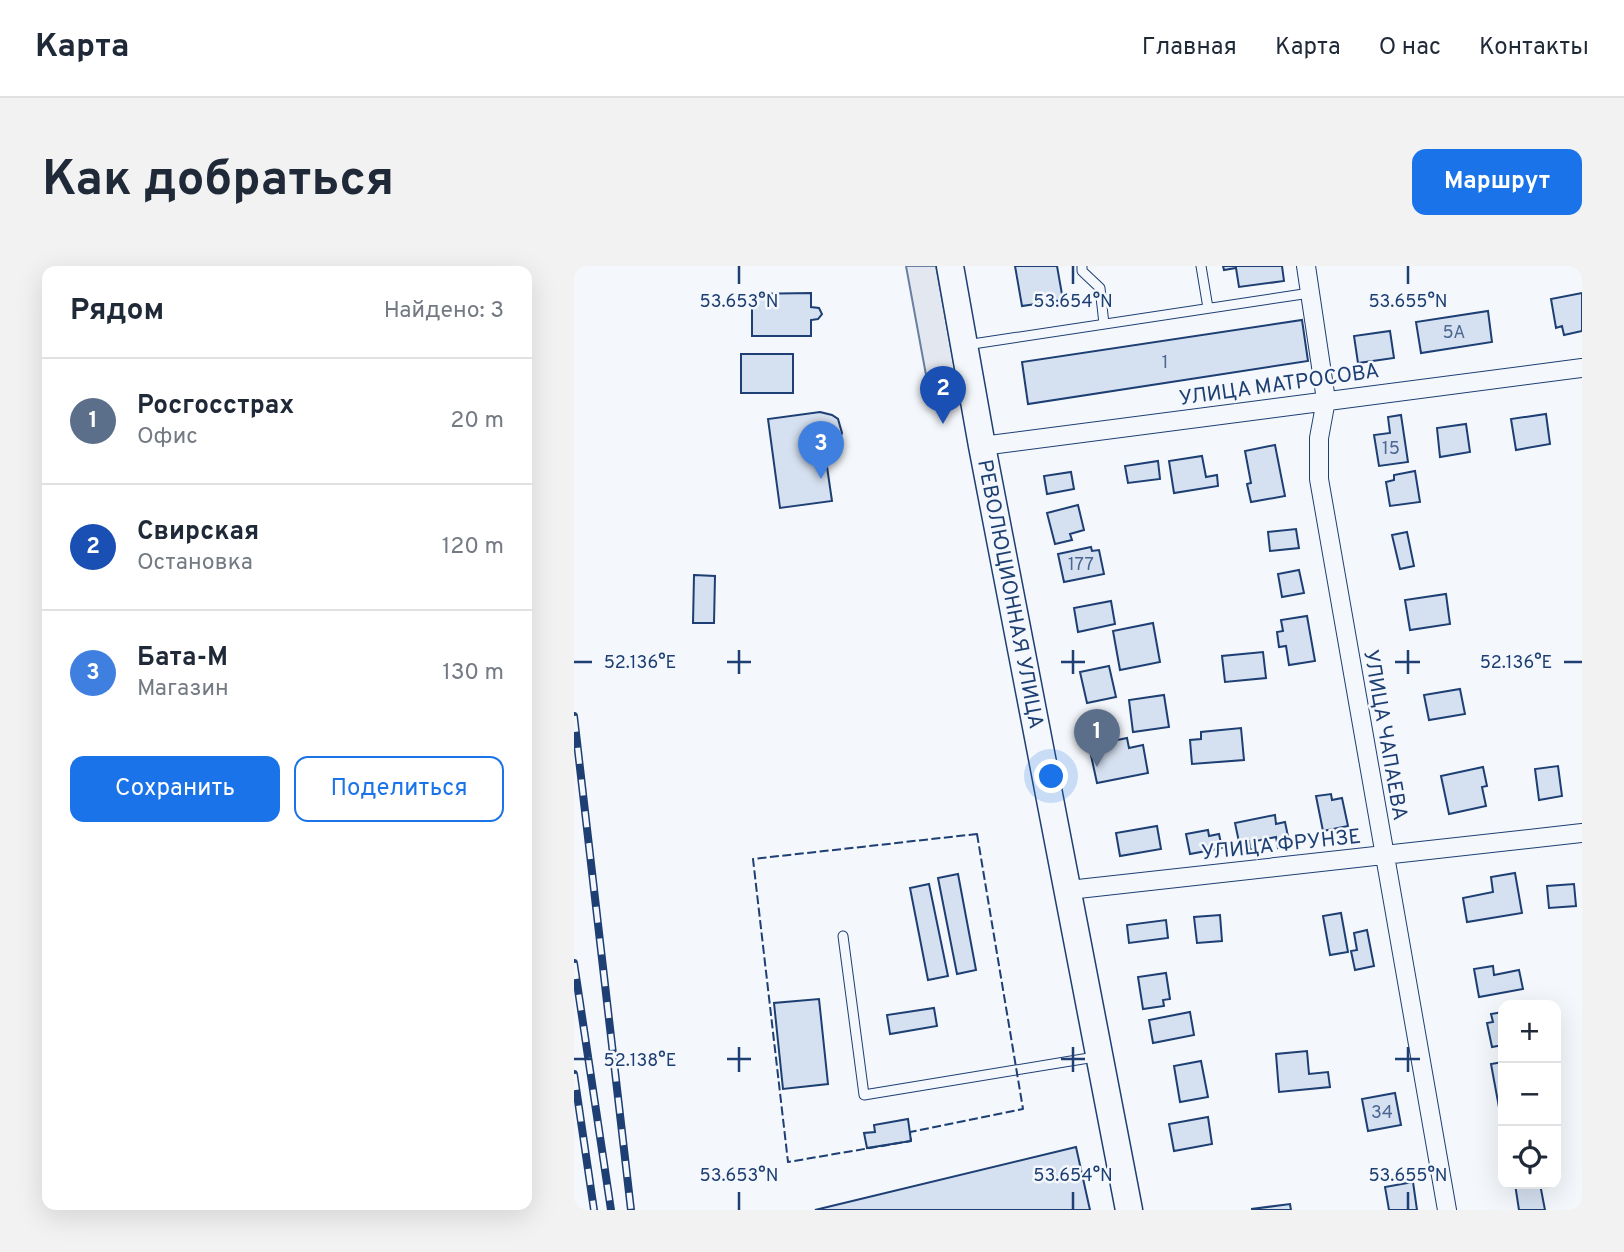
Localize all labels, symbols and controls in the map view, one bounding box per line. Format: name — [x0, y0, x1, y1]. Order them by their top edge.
text: Карта — [35, 27, 129, 69]
text: Главная — [1142, 33, 1237, 63]
text: Карта — [1275, 33, 1341, 63]
text: О нас — [1379, 33, 1441, 63]
text: Контакты — [1479, 33, 1589, 63]
button: Маршрут — [1412, 149, 1582, 215]
text: Как добраться — [42, 151, 394, 213]
text: 53.653°N — [700, 291, 778, 314]
text: 53.654°N — [1033, 291, 1113, 314]
text: 53.655°N — [1368, 291, 1448, 314]
text: Рядом — [70, 293, 164, 330]
text: Найдено: 3 — [384, 297, 504, 326]
house number: 5А — [1442, 322, 1466, 345]
house number: 1 — [1162, 352, 1168, 375]
street label: УЛИЦА МАТРОСОВА — [1177, 358, 1381, 413]
pin: 2 — [920, 366, 966, 424]
text: Росгосстрах — [137, 390, 294, 423]
text: 1 — [88, 407, 98, 436]
text: 20 m — [450, 407, 504, 436]
pin: 3 — [798, 421, 844, 479]
text: Офис — [137, 423, 198, 452]
house number: 15 — [1382, 438, 1400, 461]
street label: РЕВОЛЮЦИОННАЯ УЛИЦА — [970, 457, 1049, 731]
text: Свирская — [137, 516, 259, 549]
text: 2 — [86, 533, 100, 562]
text: 120 m — [442, 533, 504, 562]
text: Остановка — [137, 549, 253, 578]
house number: 177 — [1068, 554, 1094, 577]
text: Бата-М — [137, 642, 228, 675]
street label: УЛИЦА ЧАПАЕВА — [1356, 648, 1413, 823]
text: 52.136°E — [604, 652, 676, 675]
text: 52.136°E — [1480, 652, 1552, 675]
text: 3 — [86, 659, 100, 688]
text: 130 m — [442, 659, 504, 688]
text: Магазин — [137, 675, 229, 704]
pin: 1 — [1074, 709, 1120, 767]
button: Сохранить — [70, 756, 280, 822]
button: Поделиться — [294, 756, 504, 822]
your location — [1034, 759, 1068, 793]
street label: УЛИЦА ФРУНЗЕ — [1200, 824, 1362, 867]
map controls — [1498, 1000, 1561, 1189]
button: + — [1498, 1000, 1561, 1063]
text: 52.138°E — [604, 1050, 676, 1073]
button: − — [1498, 1063, 1561, 1126]
house number: 34 — [1371, 1102, 1393, 1125]
button: locate — [1498, 1126, 1561, 1189]
text: 53.653°N — [700, 1165, 778, 1188]
text: 53.654°N — [1033, 1165, 1113, 1188]
text: 53.655°N — [1368, 1165, 1448, 1188]

